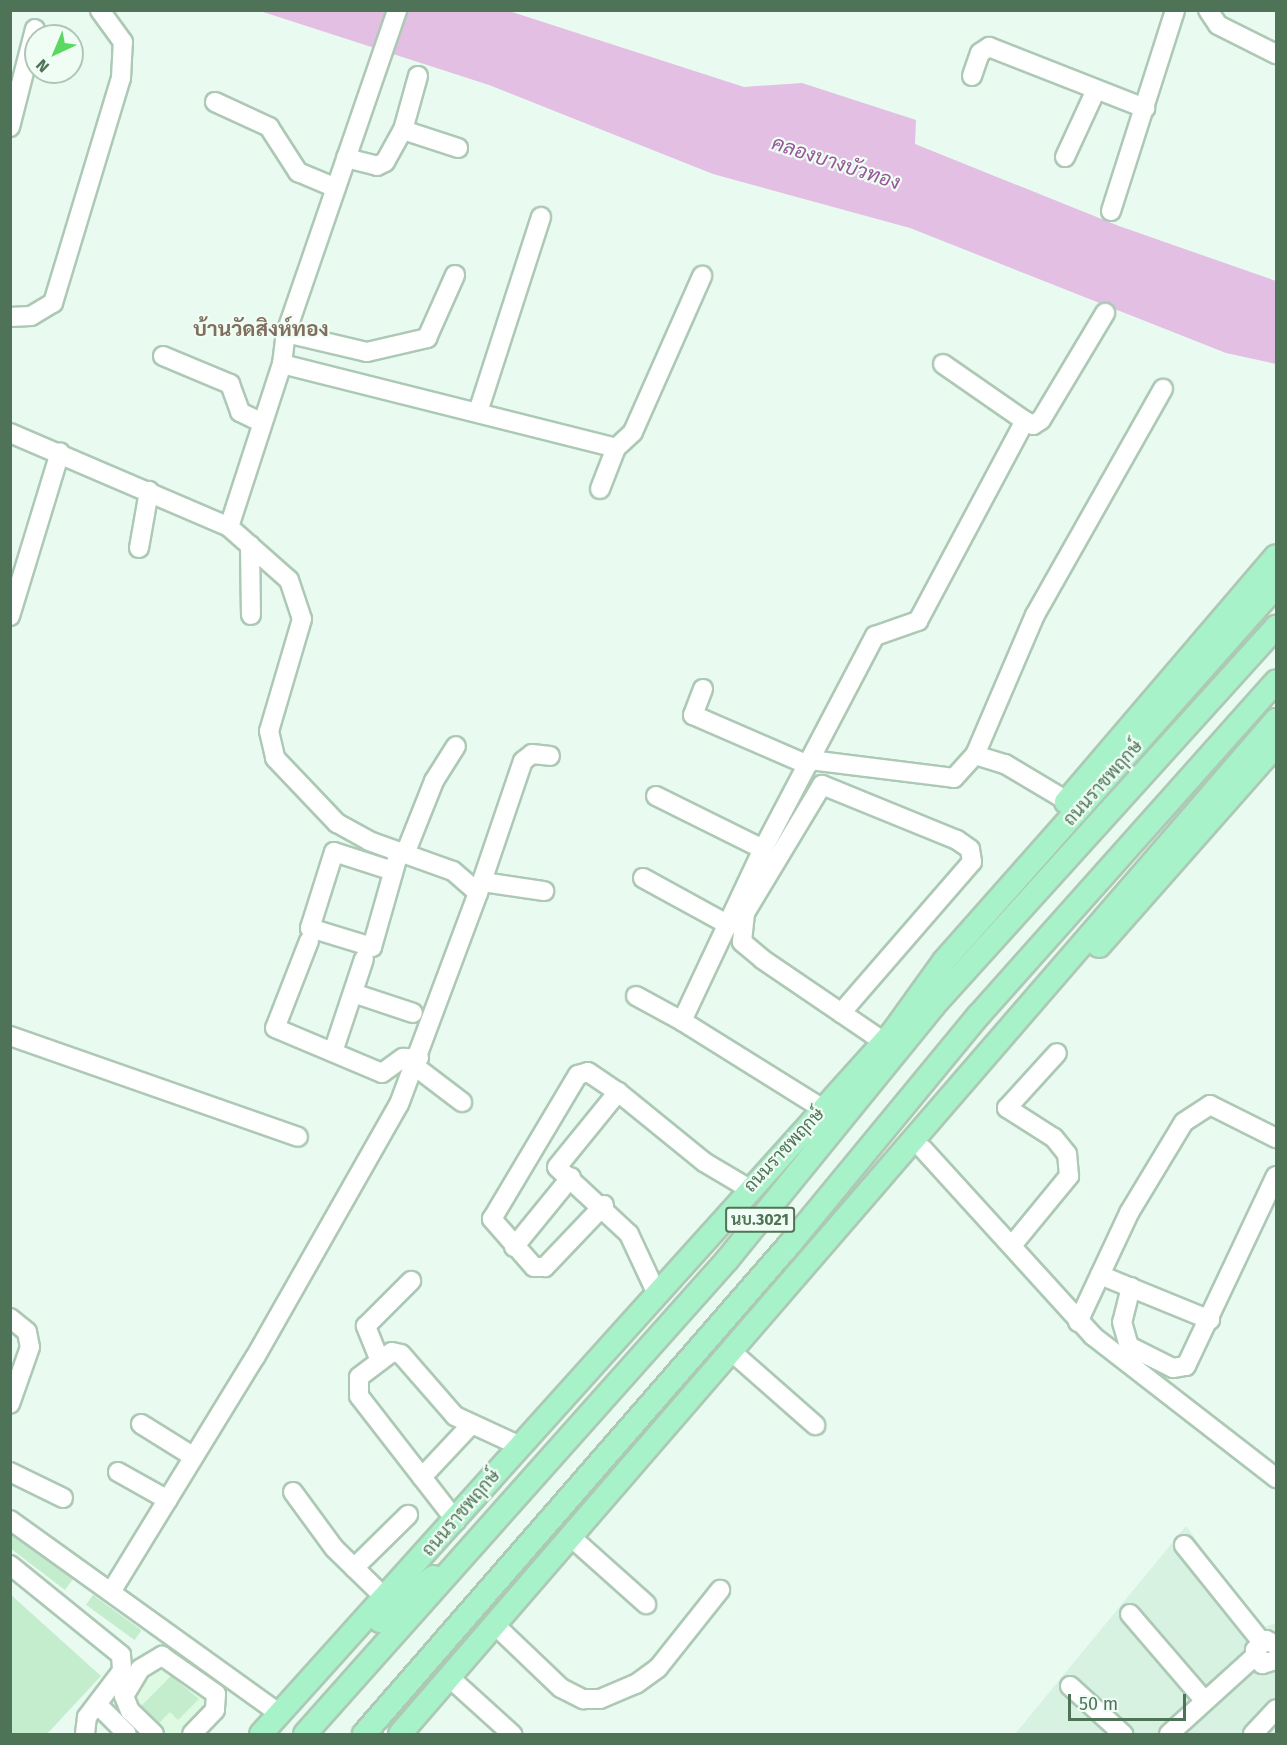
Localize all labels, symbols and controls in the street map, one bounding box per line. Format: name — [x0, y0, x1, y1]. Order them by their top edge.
north arrow — [24, 24, 84, 84]
text: N — [32, 55, 53, 76]
water label: คลองบางบัวทอง — [769, 131, 903, 195]
district label: บ้านวัดสิงห์ทอง — [193, 316, 329, 342]
street label: ถนนราชพฤกษ์ — [1059, 736, 1147, 830]
street label: ถนนราชพฤกษ์ — [739, 1103, 829, 1197]
road number: นบ.3021 — [724, 1207, 796, 1233]
street label: ถนนราชพฤกษ์ — [418, 1465, 504, 1561]
scale bar — [1071, 1682, 1190, 1720]
text: 50 m — [1079, 1693, 1118, 1715]

